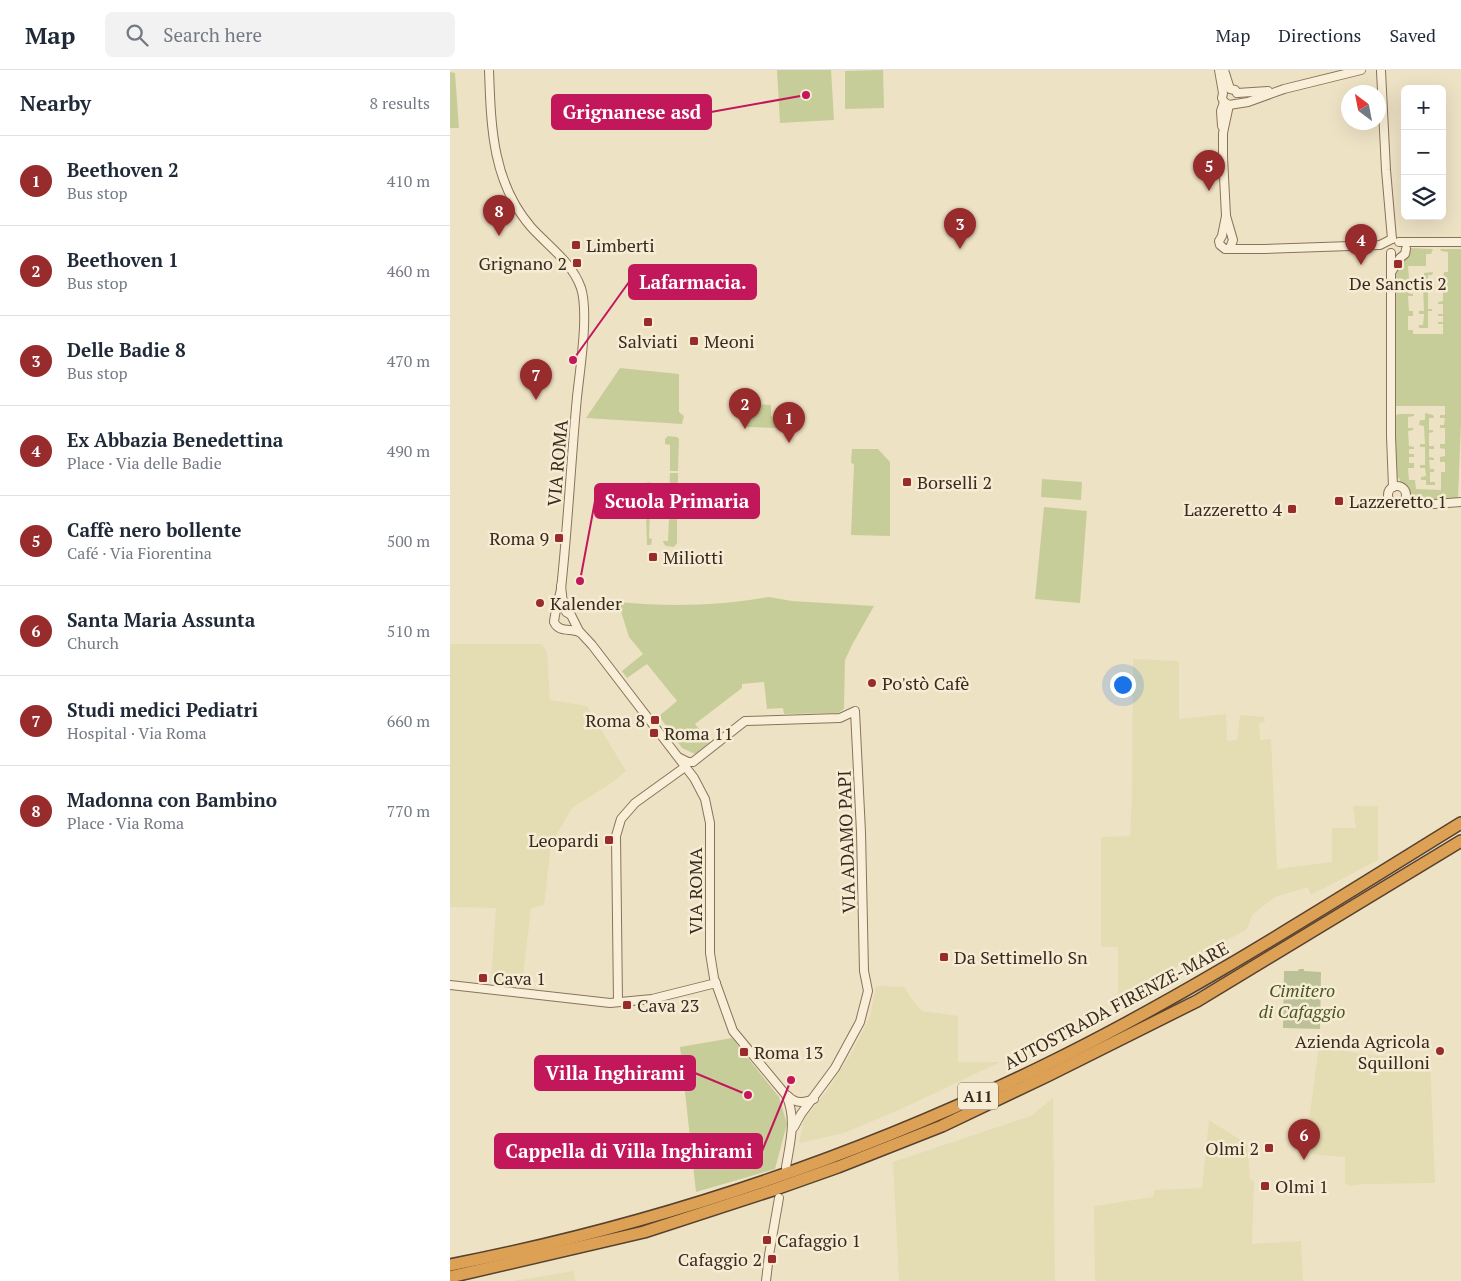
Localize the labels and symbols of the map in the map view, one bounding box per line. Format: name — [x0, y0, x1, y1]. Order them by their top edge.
north arrow — [1341, 85, 1386, 130]
callout: Grignanese asd — [552, 95, 711, 129]
text: Grignanese asd — [563, 99, 702, 124]
pin: 5 — [1193, 150, 1225, 191]
pin: 8 — [483, 195, 515, 236]
pin: 3 — [944, 208, 976, 249]
pin: 4 — [1345, 224, 1377, 265]
place label: Limberti — [586, 233, 655, 257]
marker: Limberti — [570, 239, 582, 251]
place label: Grignano 2 — [478, 251, 567, 275]
marker: Grignano 2 — [571, 257, 583, 269]
marker: De Sanctis 2 — [1392, 258, 1404, 270]
callout: Lafarmacia. — [629, 265, 756, 299]
text: Lafarmacia. — [639, 269, 747, 294]
place label: De Sanctis 2 — [1349, 271, 1447, 295]
marker: Salviati — [642, 316, 654, 328]
place label: Salviati — [618, 329, 678, 353]
place label: Meoni — [704, 329, 755, 353]
marker: Meoni — [688, 335, 700, 347]
pin: 7 — [520, 359, 552, 400]
pin: 2 — [729, 388, 761, 429]
pin: 1 — [773, 402, 805, 443]
street label: VIA ROMA — [541, 418, 573, 507]
place label: Borselli 2 — [917, 470, 992, 494]
marker: Borselli 2 — [901, 476, 913, 488]
callout: Scuola Primaria — [595, 484, 759, 518]
text: Scuola Primaria — [605, 488, 750, 513]
place label: Lazzeretto 1 — [1349, 489, 1447, 513]
marker: Lazzeretto 1 — [1333, 495, 1345, 507]
place label: Lazzeretto 4 — [1184, 497, 1282, 521]
marker: Lazzeretto 4 — [1286, 503, 1298, 515]
place label: Roma 9 — [489, 526, 549, 550]
marker: Roma 9 — [553, 532, 565, 544]
place label: Miliotti — [663, 545, 723, 569]
marker: Miliotti — [647, 551, 659, 563]
place label: Kalender — [550, 591, 622, 615]
marker: Kalender — [534, 597, 546, 609]
place label: Po'stò Cafè — [882, 671, 969, 695]
your location — [1110, 672, 1136, 698]
marker: Po'stò Cafè — [866, 677, 878, 689]
place label: Roma 8 — [585, 708, 645, 732]
marker: Roma 8 — [649, 714, 661, 726]
place label: Roma 11 — [664, 721, 733, 745]
marker: Roma 11 — [648, 727, 660, 739]
street label: VIA ADAMO PAPI — [832, 770, 860, 914]
place label: Leopardi — [529, 828, 599, 852]
marker: Leopardi — [603, 834, 615, 846]
street label: VIA ROMA — [683, 847, 707, 935]
street label: AUTOSTRADA FIRENZE-MARE — [999, 935, 1233, 1075]
place label: Da Settimello Sn — [954, 945, 1088, 969]
marker: Da Settimello Sn — [938, 951, 950, 963]
place label: Cava 1 — [493, 966, 546, 990]
marker: Cava 1 — [477, 972, 489, 984]
park label: Cimitero di Cafaggio — [1259, 978, 1345, 1023]
place label: Cava 23 — [637, 993, 699, 1017]
marker: Cava 23 — [621, 999, 633, 1011]
place label: Azienda Agricola Squilloni — [1295, 1029, 1430, 1074]
place label: Roma 13 — [754, 1040, 823, 1064]
marker: Azienda Agricola Squilloni — [1434, 1045, 1446, 1057]
marker: Roma 13 — [738, 1046, 750, 1058]
callout: Villa Inghirami — [535, 1056, 695, 1090]
text: Villa Inghirami — [545, 1060, 685, 1085]
road number: A11 — [958, 1082, 998, 1110]
pin: 6 — [1288, 1119, 1320, 1160]
callout: Cappella di Villa Inghirami — [495, 1134, 762, 1168]
place label: Olmi 2 — [1205, 1136, 1259, 1160]
text: Cappella di Villa Inghirami — [506, 1138, 752, 1163]
marker: Olmi 2 — [1263, 1142, 1275, 1154]
place label: Olmi 1 — [1275, 1174, 1329, 1198]
marker: Olmi 1 — [1259, 1180, 1271, 1192]
place label: Cafaggio 1 — [777, 1228, 861, 1252]
marker: Cafaggio 1 — [761, 1234, 773, 1246]
place label: Cafaggio 2 — [678, 1247, 762, 1271]
marker: Cafaggio 2 — [766, 1253, 778, 1265]

